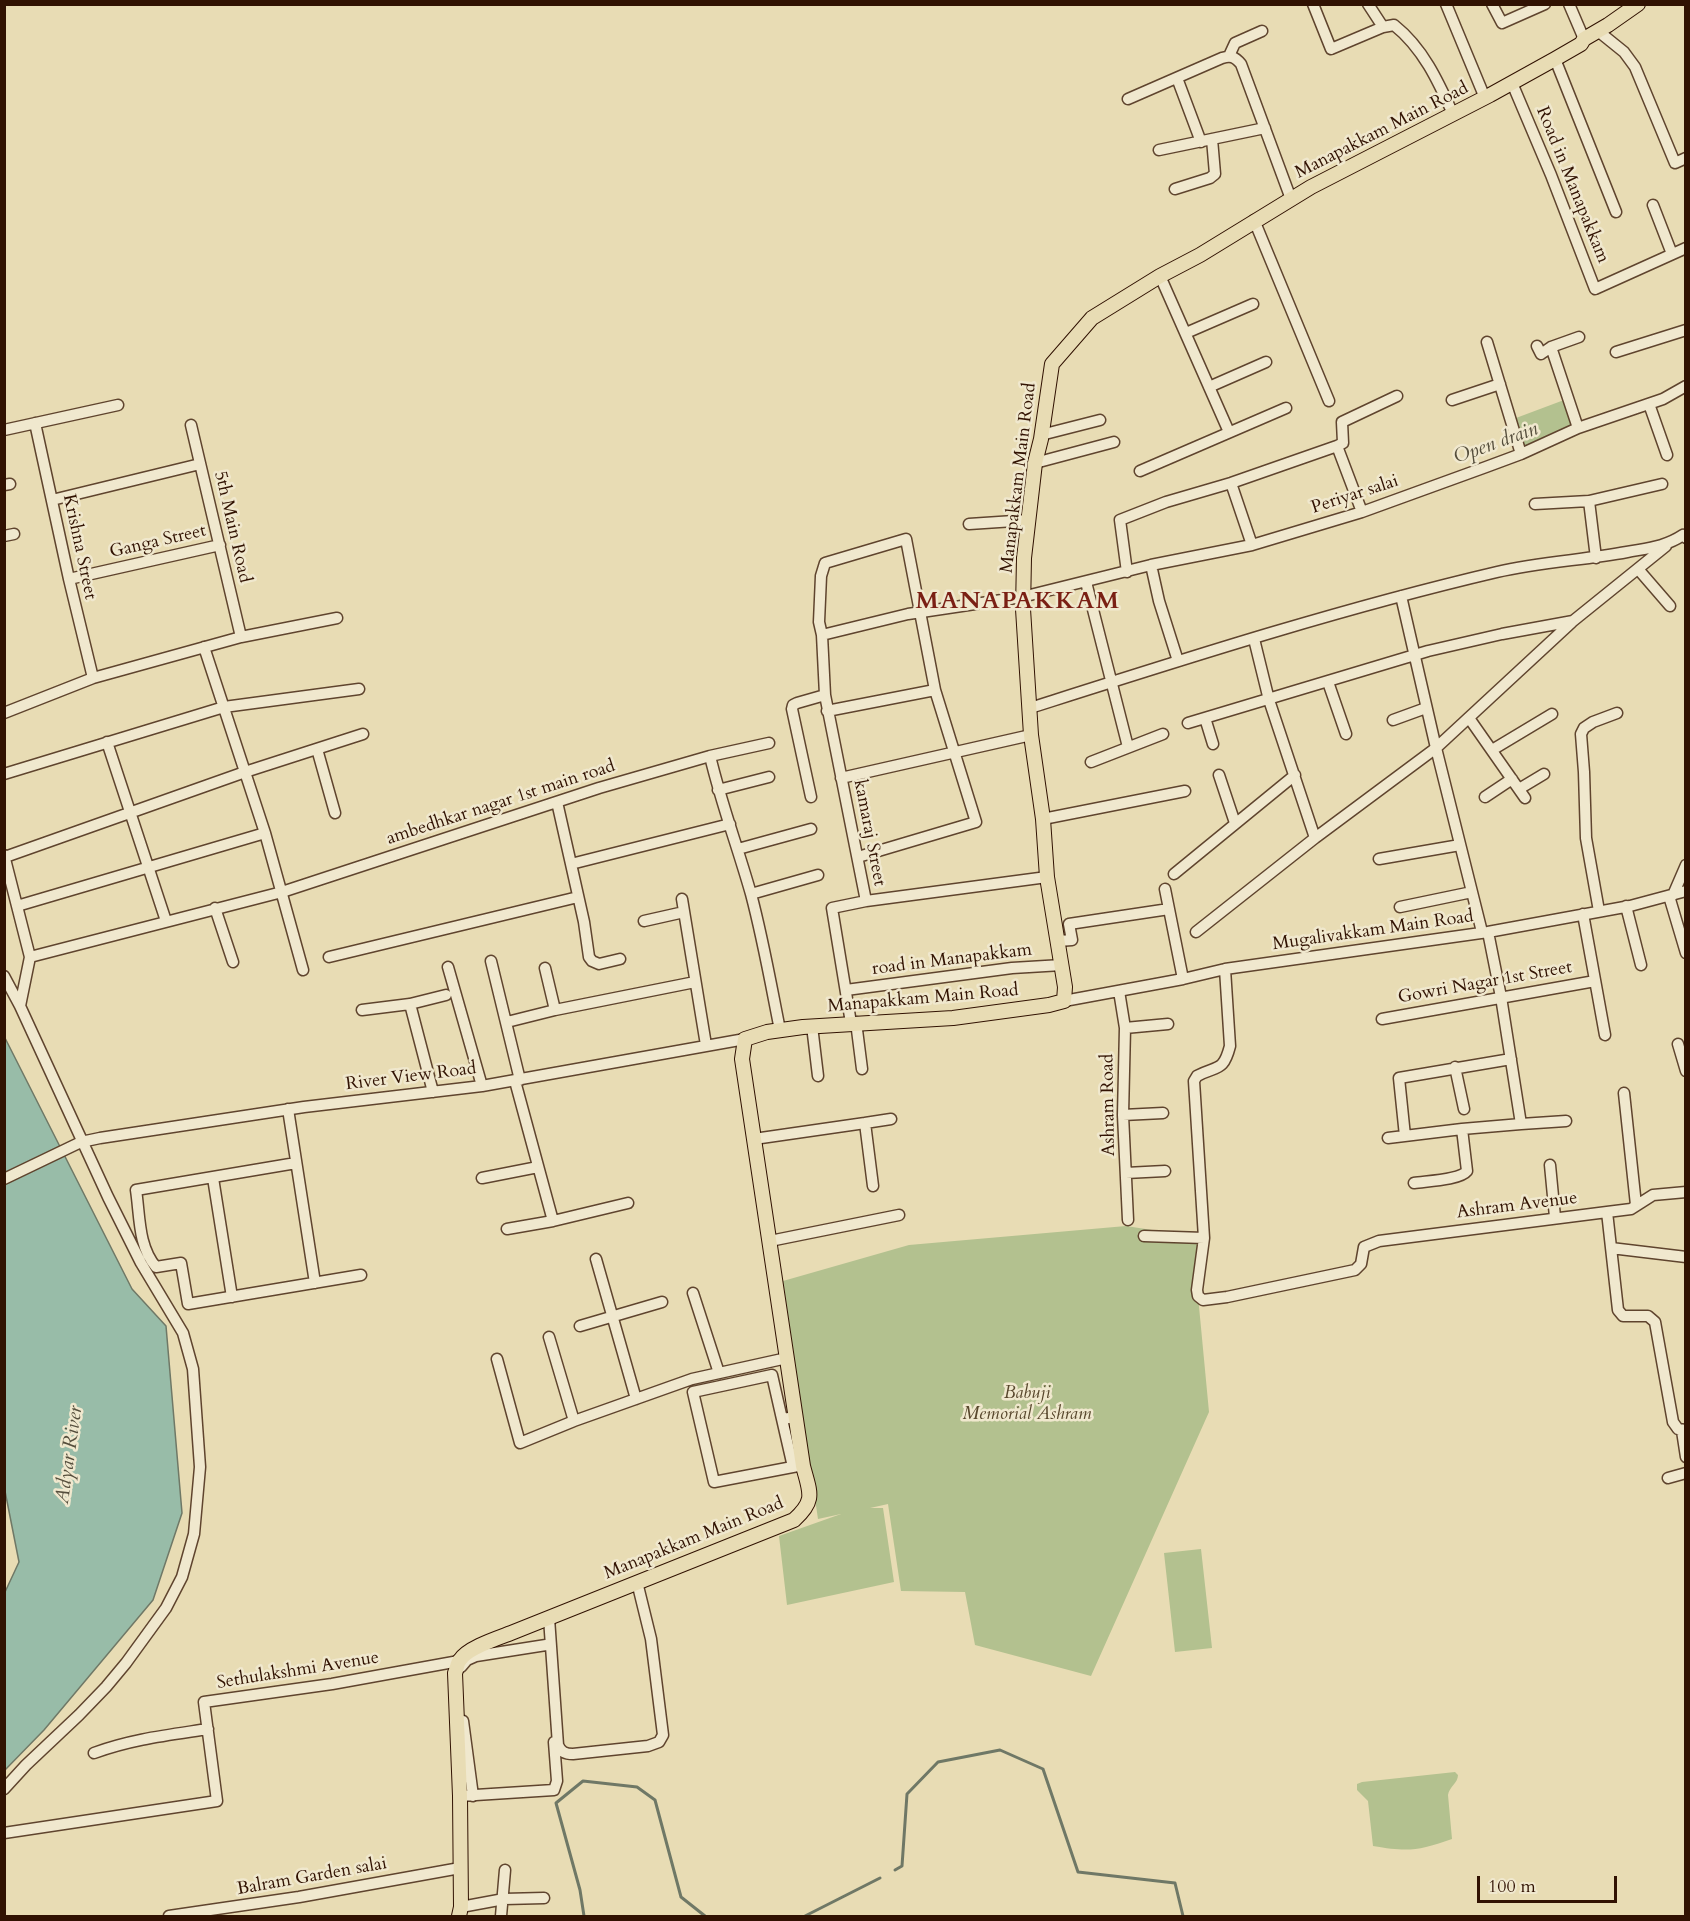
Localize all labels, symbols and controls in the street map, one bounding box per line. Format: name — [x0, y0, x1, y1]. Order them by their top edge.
street label: Manapakkam Main Road — [1292, 78, 1472, 184]
street label: Road in Manapakkam — [1531, 104, 1613, 266]
street label: Manapakkam Main Road — [997, 382, 1041, 574]
water label: Open drain — [1451, 418, 1541, 470]
street label: 5th Main Road — [209, 469, 255, 585]
street label: Periyar salai — [1309, 471, 1401, 519]
street label: Krishna Street — [57, 492, 101, 602]
street label: Ganga Street — [108, 520, 208, 564]
district label: MANAPAKKAM — [915, 588, 1121, 616]
street label: ambedhkar nagar 1st main road — [384, 756, 618, 850]
street label: kamaraj Street — [848, 778, 890, 888]
street label: Mugalivakkam Main Road — [1271, 906, 1475, 956]
street label: road in Manapakkam — [871, 939, 1033, 981]
street label: Gowri Nagar 1st Street — [1396, 957, 1574, 1009]
street label: Manapakkam Main Road — [827, 980, 1019, 1018]
street label: Ashram Road — [1097, 1053, 1121, 1157]
street label: River View Road — [344, 1058, 478, 1096]
street label: Ashram Avenue — [1455, 1188, 1579, 1224]
park label: Babuji Memorial Ashram — [962, 1383, 1092, 1426]
water label: Adyar River — [51, 1404, 89, 1506]
street label: Manapakkam Main Road — [601, 1493, 787, 1585]
street label: Sethulakshmi Avenue — [215, 1648, 381, 1694]
street label: Balram Garden salai — [235, 1853, 389, 1901]
scale bar — [1480, 1864, 1620, 1902]
text: 100 m — [1488, 1874, 1536, 1899]

